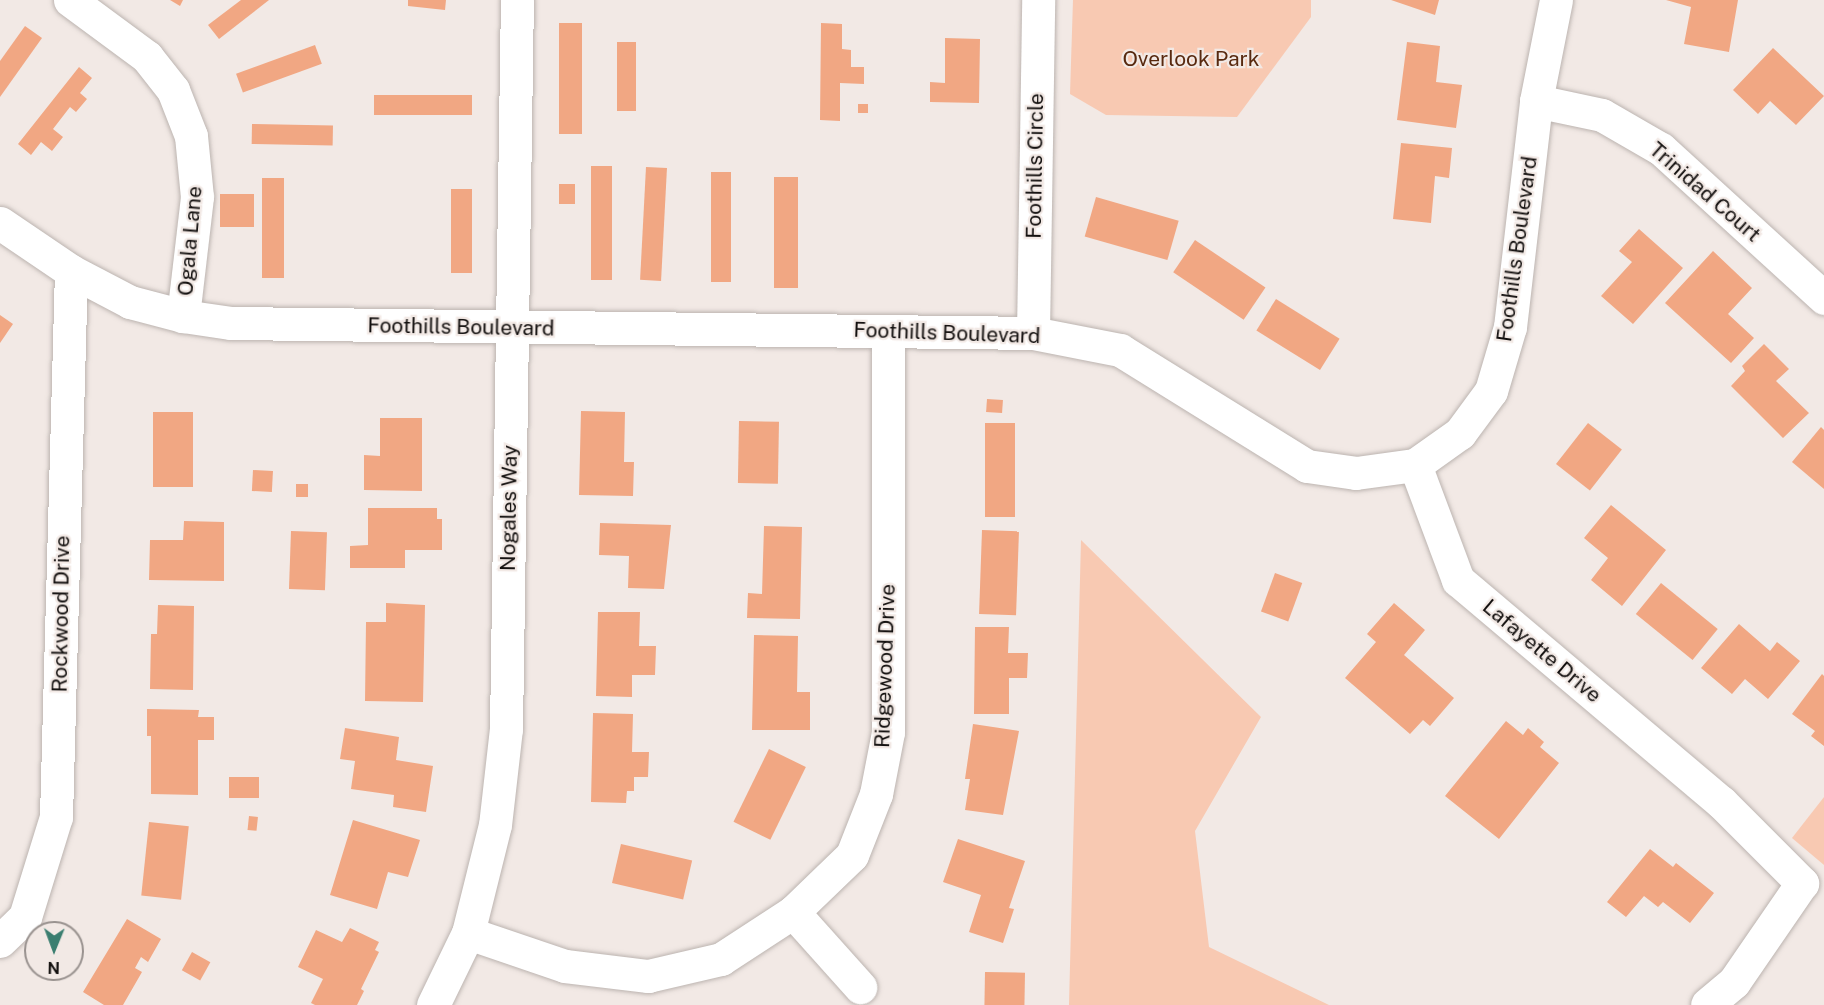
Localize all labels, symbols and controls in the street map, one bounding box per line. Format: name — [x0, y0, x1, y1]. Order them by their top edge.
park label: Overlook Park — [1122, 46, 1260, 72]
street label: Foothills Circle — [1021, 93, 1049, 239]
street label: Trinidad Court — [1644, 137, 1766, 247]
street label: Foothills Boulevard — [1491, 155, 1543, 343]
street label: Ogala Lane — [173, 185, 207, 297]
street label: Foothills Boulevard — [367, 313, 555, 341]
street label: Foothills Boulevard — [853, 317, 1041, 349]
street label: Nogales Way — [495, 444, 523, 572]
street label: Rockwood Drive — [47, 535, 75, 693]
street label: Ridgewood Drive — [870, 584, 900, 748]
street label: Lafayette Drive — [1477, 594, 1607, 708]
north arrow — [24, 921, 84, 981]
text: N — [47, 958, 60, 977]

